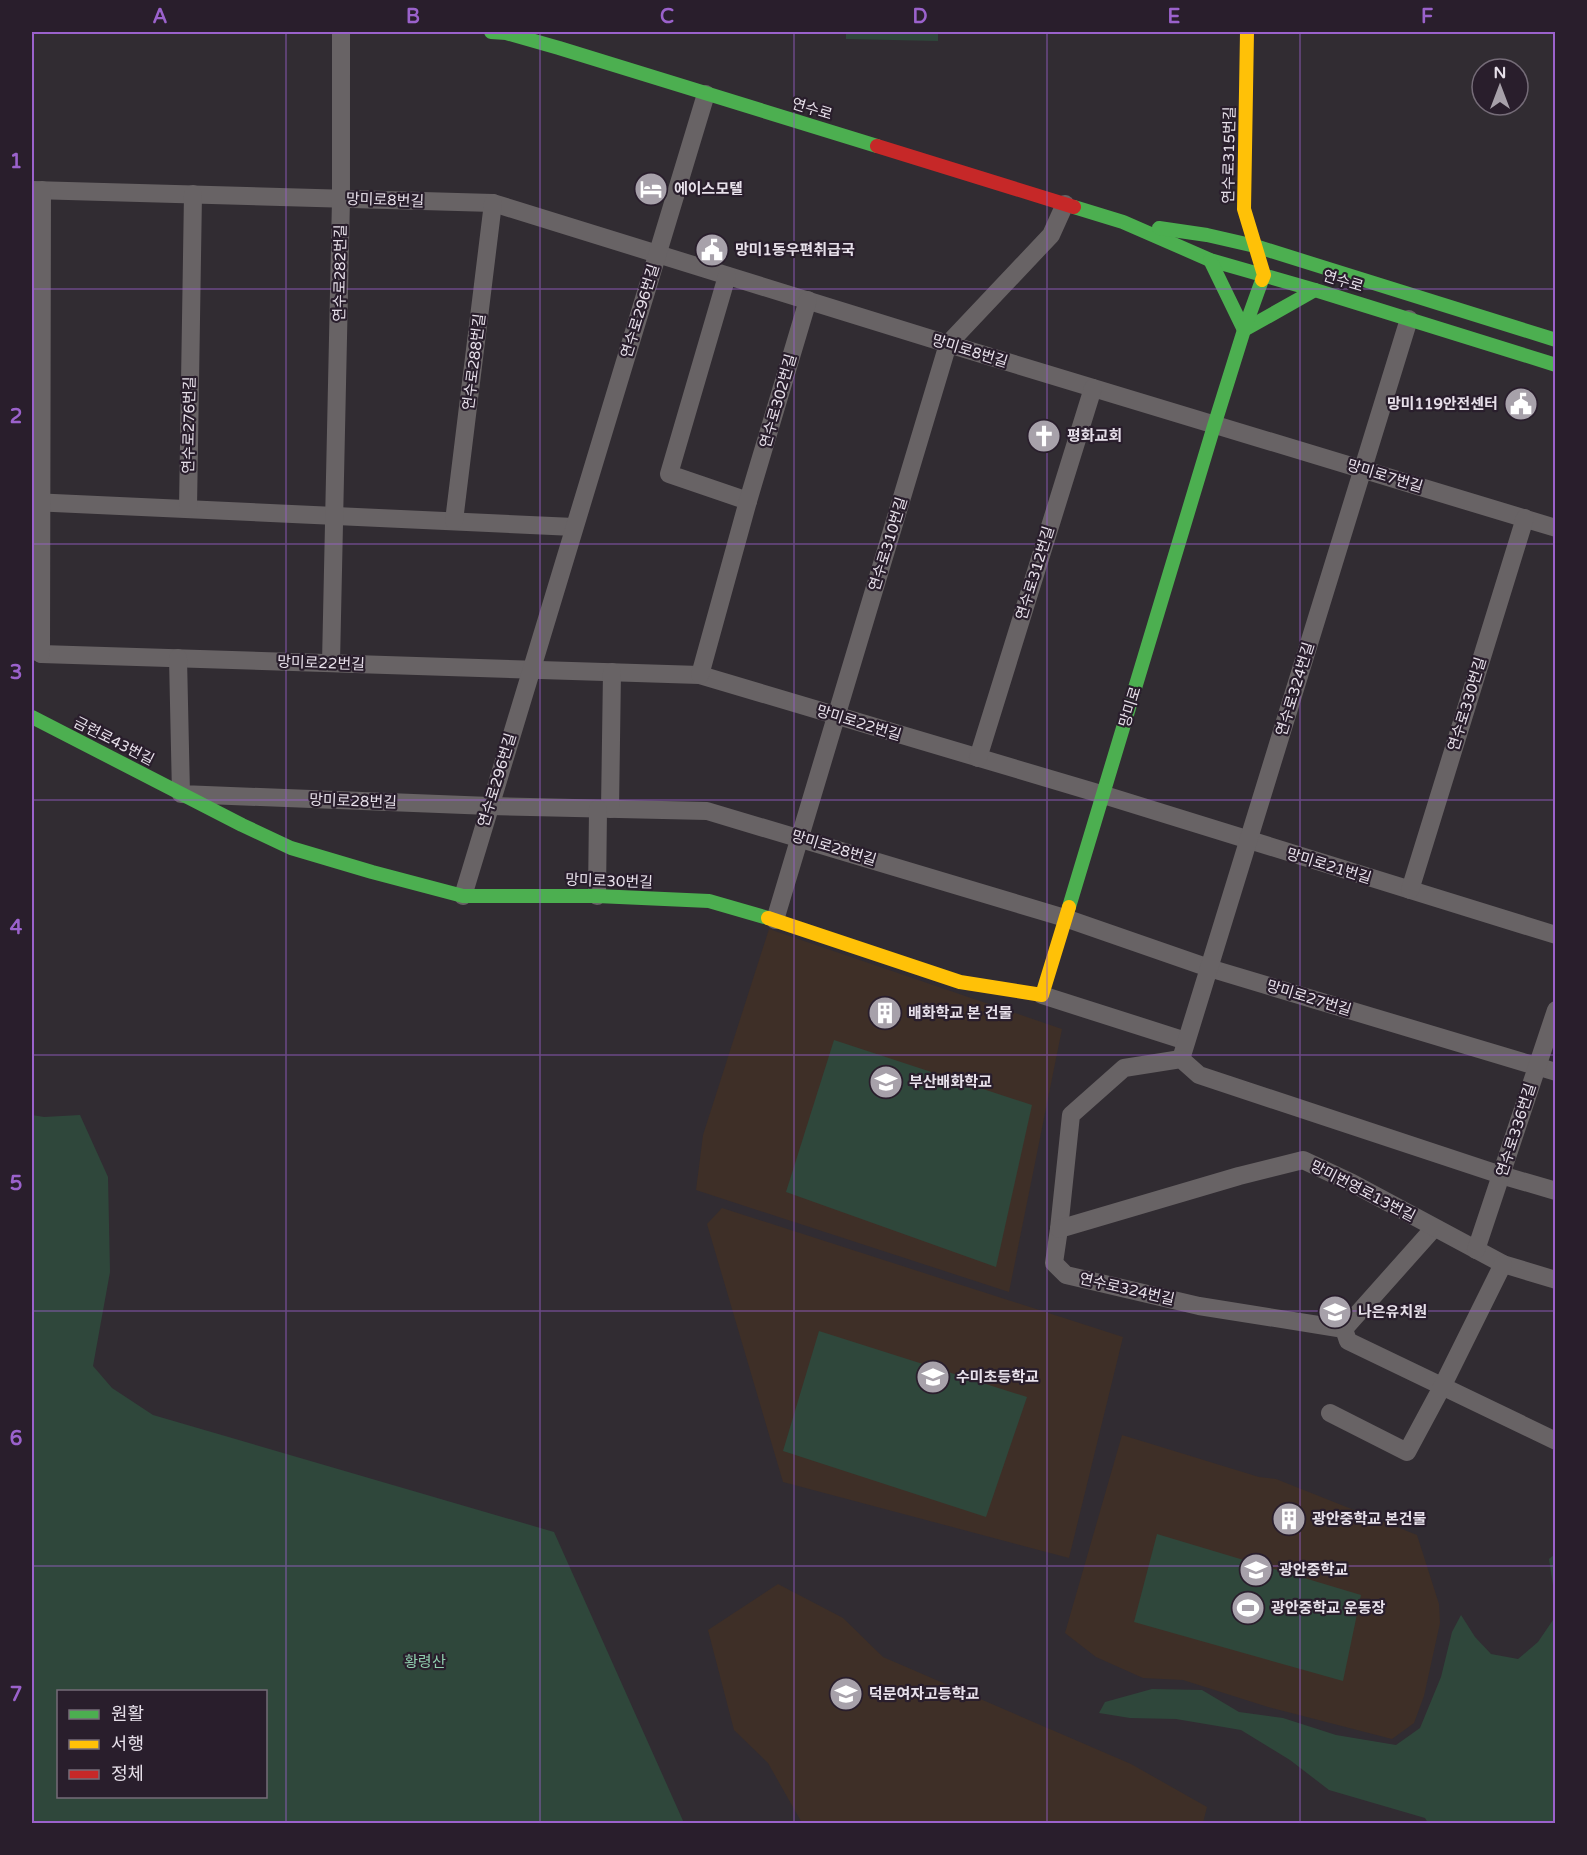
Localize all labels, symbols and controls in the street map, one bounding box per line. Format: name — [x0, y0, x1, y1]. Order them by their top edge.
text: A — [153, 5, 168, 29]
text: B — [406, 5, 420, 29]
text: C — [660, 5, 674, 29]
text: D — [912, 5, 928, 29]
text: E — [1168, 5, 1181, 29]
text: F — [1421, 5, 1433, 29]
north arrow — [1470, 57, 1530, 117]
text: N — [1494, 63, 1506, 83]
street label: 연수로 — [790, 94, 834, 124]
street label: 연수로315번길 — [1219, 106, 1239, 204]
text: 1 — [10, 150, 22, 174]
hotel icon: 에이스모텔 — [633, 171, 669, 207]
place label: 에이스모텔 — [674, 180, 743, 198]
street label: 망미로8번길 — [345, 190, 425, 210]
street label: 연수로282번길 — [330, 224, 350, 322]
public building icon: 망미1동우편취급국 — [694, 232, 730, 268]
place label: 망미1동우편취급국 — [735, 241, 855, 259]
street label: 연수로296번길 — [617, 262, 663, 360]
street label: 연수로 — [1321, 266, 1365, 296]
street label: 연수로288번길 — [459, 313, 489, 411]
street label: 망미로8번길 — [930, 331, 1010, 371]
street label: 연수로302번길 — [756, 352, 800, 450]
street label: 연수로276번길 — [179, 376, 199, 474]
public building icon: 망미119안전센터 — [1503, 386, 1539, 422]
place label: 망미119안전센터 — [1387, 395, 1498, 413]
text: 2 — [10, 405, 22, 429]
church icon: 평화교회 — [1026, 418, 1062, 454]
place label: 평화교회 — [1067, 427, 1122, 445]
street label: 망미로7번길 — [1345, 456, 1425, 496]
street label: 연수로310번길 — [865, 495, 911, 593]
street label: 연수로312번길 — [1012, 524, 1058, 622]
street label: 연수로324번길 — [1272, 640, 1318, 738]
street label: 망미로22번길 — [277, 652, 365, 674]
street label: 연수로330번길 — [1444, 655, 1490, 753]
text: 3 — [10, 661, 22, 685]
street label: 망미로 — [1115, 685, 1145, 729]
street label: 망미로22번길 — [814, 702, 904, 744]
street label: 금련로43번길 — [71, 713, 157, 769]
street label: 연수로296번길 — [474, 731, 520, 829]
street label: 망미로28번길 — [309, 790, 397, 812]
street label: 망미로28번길 — [789, 827, 879, 869]
street label: 망미로21번길 — [1284, 845, 1374, 887]
street label: 망미로30번길 — [565, 870, 653, 892]
text: 4 — [10, 916, 23, 940]
street label: 망미로27번길 — [1264, 977, 1354, 1019]
building icon: 배화학교 본 건물 — [867, 995, 903, 1031]
place label: 배화학교 본 건물 — [908, 1004, 1013, 1022]
school or university icon: 부산배화학교 — [868, 1064, 904, 1100]
place label: 부산배화학교 — [909, 1073, 992, 1091]
street label: 연수로336번길 — [1492, 1081, 1540, 1179]
street label: 망미번영로13번길 — [1307, 1157, 1419, 1225]
text: 5 — [10, 1172, 22, 1196]
street label: 연수로324번길 — [1078, 1269, 1176, 1309]
school or university icon: 나은유치원 — [1317, 1294, 1353, 1330]
place label: 나은유치원 — [1358, 1303, 1427, 1321]
school or university icon: 수미초등학교 — [915, 1359, 951, 1395]
place label: 수미초등학교 — [956, 1368, 1039, 1386]
text: 6 — [10, 1427, 22, 1451]
building icon: 광안중학교 본건물 — [1271, 1501, 1307, 1537]
place label: 광안중학교 본건물 — [1312, 1510, 1427, 1528]
school or university icon: 광안중학교 — [1238, 1552, 1274, 1588]
place label: 광안중학교 — [1279, 1561, 1348, 1579]
sports icon: 광안중학교 운동장 — [1230, 1590, 1266, 1626]
place label: 광안중학교 운동장 — [1271, 1599, 1386, 1617]
park label: 황령산 — [404, 1653, 446, 1671]
school or university icon: 덕문여자고등학교 — [828, 1676, 864, 1712]
text: 7 — [10, 1683, 22, 1707]
place label: 덕문여자고등학교 — [869, 1685, 980, 1703]
legend — [57, 1690, 267, 1798]
text: 원활 — [111, 1703, 144, 1725]
text: 서행 — [111, 1733, 144, 1755]
text: 정체 — [111, 1763, 144, 1785]

